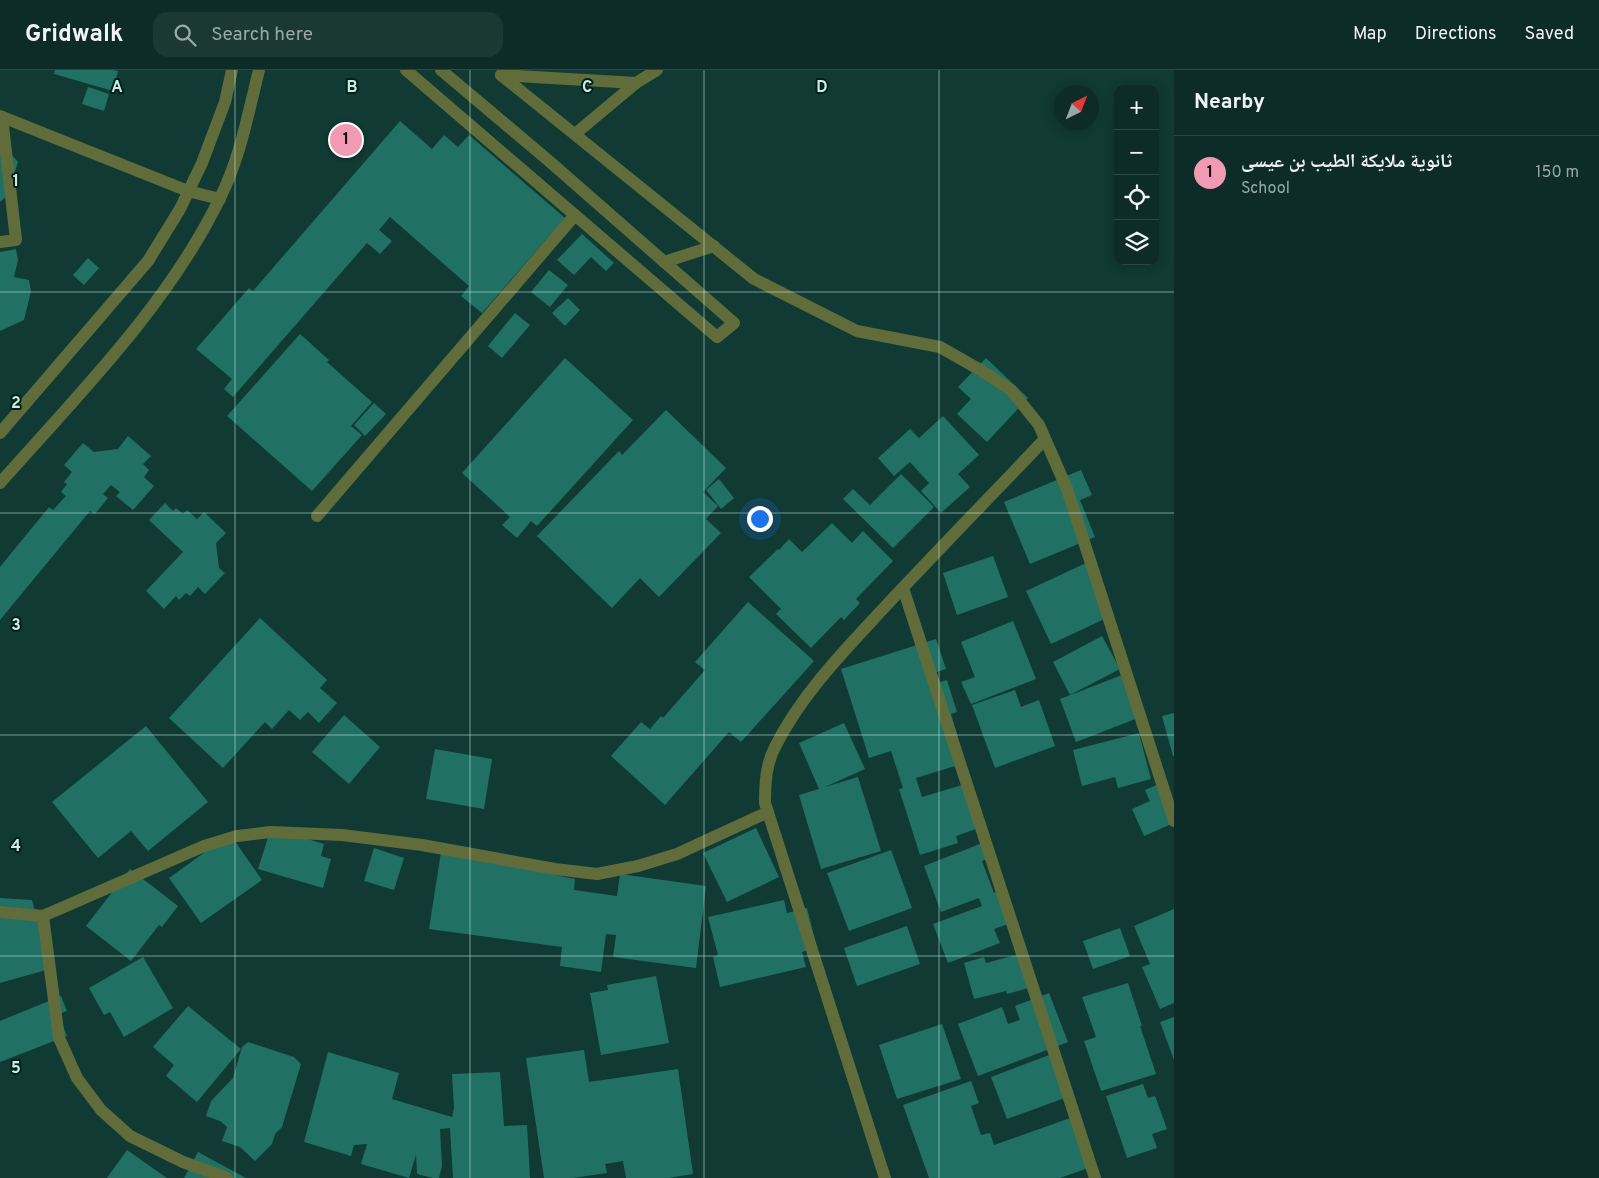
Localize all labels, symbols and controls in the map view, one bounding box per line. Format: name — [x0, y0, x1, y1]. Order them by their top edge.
search box — [153, 12, 503, 57]
text: Gridwalk — [25, 20, 123, 50]
icon: search — [171, 21, 199, 49]
text: Search here — [211, 23, 313, 47]
text: Map — [1353, 23, 1387, 46]
text: Directions — [1415, 23, 1497, 46]
text: Saved — [1525, 23, 1574, 46]
text: A — [111, 78, 123, 98]
text: B — [346, 78, 358, 98]
text: C — [582, 78, 592, 98]
text: D — [816, 78, 828, 98]
north arrow — [1054, 85, 1099, 130]
map controls — [1114, 85, 1159, 265]
button: + — [1114, 85, 1159, 130]
text: Nearby — [1194, 89, 1265, 116]
pin: 1 — [330, 121, 362, 159]
button: − — [1114, 130, 1159, 175]
text: ثانوية ملايكة الطيب بن عيسى — [1241, 150, 1452, 174]
text: 1 — [1207, 163, 1213, 183]
text: 150 m — [1536, 163, 1579, 183]
text: 1 — [13, 172, 19, 192]
button: locate — [1114, 175, 1159, 220]
text: School — [1241, 179, 1290, 199]
button: layers — [1114, 220, 1159, 265]
text: 2 — [11, 394, 21, 414]
your location — [747, 506, 773, 532]
text: 3 — [11, 616, 21, 636]
text: 4 — [11, 837, 21, 857]
text: 5 — [11, 1059, 21, 1079]

